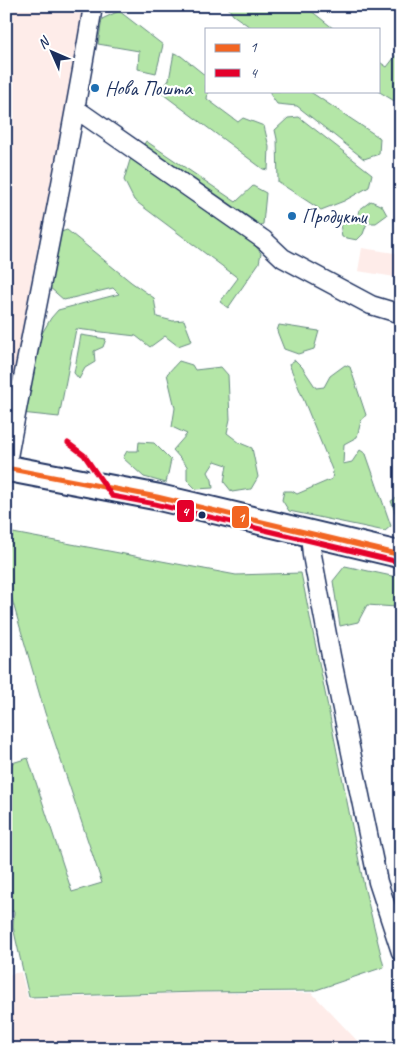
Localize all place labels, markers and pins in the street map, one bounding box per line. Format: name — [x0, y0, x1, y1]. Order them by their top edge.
place label: Нова Пошта — [105, 76, 193, 101]
marker: Нова Пошта — [89, 82, 101, 94]
place label: Продукти — [302, 204, 368, 229]
marker: Продукти — [286, 210, 298, 222]
unlabelled marker — [197, 510, 207, 520]

